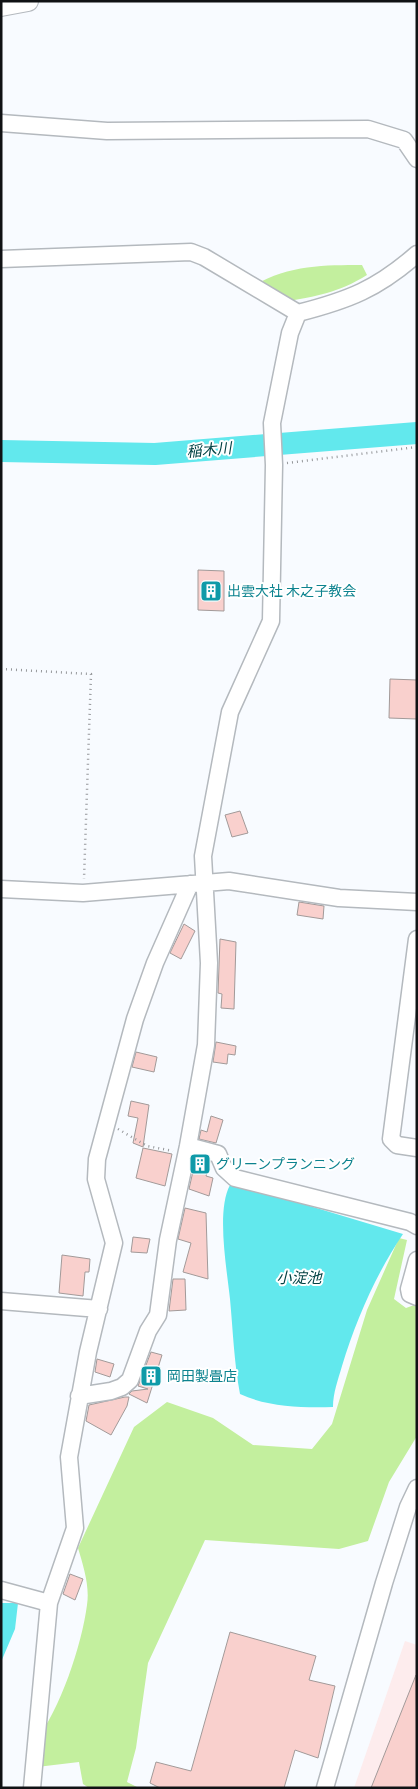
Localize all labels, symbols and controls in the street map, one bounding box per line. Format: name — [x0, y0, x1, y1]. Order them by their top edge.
water label: 稲木川 — [186, 436, 234, 461]
building icon: 出雲大社 木之子教会 — [199, 579, 223, 603]
place label: 出雲大社 木之子教会 — [227, 580, 356, 600]
building icon: グリーンプランニング — [188, 1152, 212, 1176]
place label: グリーンプランニング — [216, 1153, 355, 1173]
water label: 小淀池 — [276, 1266, 323, 1287]
building icon: 岡田製畳店 — [139, 1364, 163, 1388]
place label: 岡田製畳店 — [167, 1365, 237, 1385]

